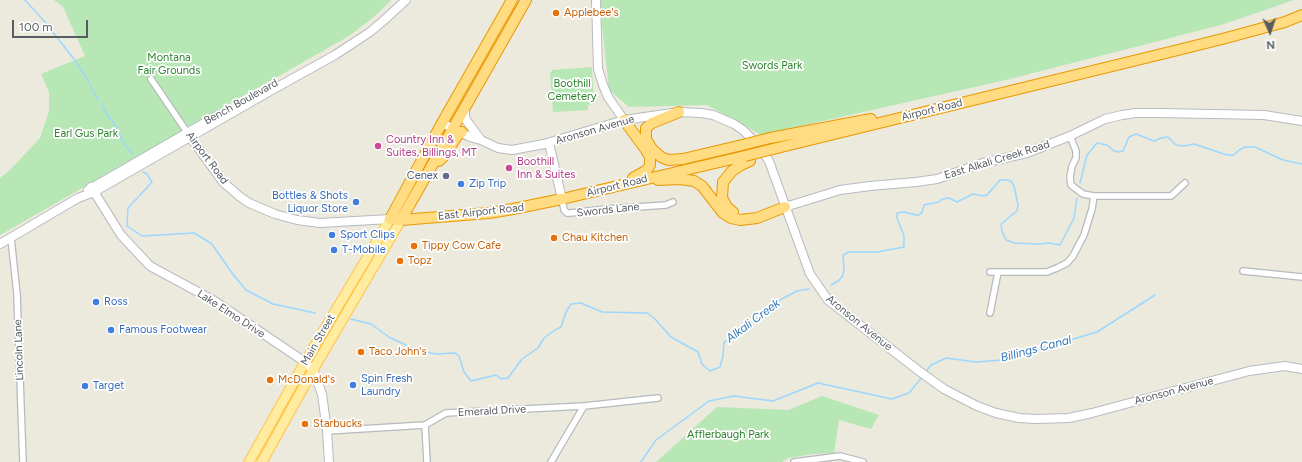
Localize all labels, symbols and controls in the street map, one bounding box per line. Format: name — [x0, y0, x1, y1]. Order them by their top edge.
place label: Applebee's — [564, 6, 619, 20]
marker: Applebee's — [551, 8, 561, 18]
scale bar — [14, 12, 90, 38]
north arrow — [1250, 12, 1290, 52]
text: 100 m — [19, 20, 53, 34]
text: N — [1266, 38, 1275, 51]
park label: Montana Fair Grounds — [138, 51, 200, 77]
park label: Swords Park — [742, 59, 802, 73]
street label: Bench Boulevard — [202, 76, 280, 128]
park label: Boothill Cemetery — [548, 77, 596, 103]
street label: Airport Road — [900, 96, 964, 124]
street label: Aronson Avenue — [554, 112, 636, 148]
park label: Earl Gus Park — [54, 127, 118, 141]
street label: Airport Road — [183, 129, 231, 187]
place label: Country Inn & Suites, Billings, MT — [386, 133, 477, 159]
street label: East Alkali Creek Road — [943, 138, 1051, 182]
marker: Country Inn & Suites, Billings, MT — [373, 141, 383, 151]
place label: Boothill Inn & Suites — [517, 155, 575, 181]
marker: Boothill Inn & Suites — [504, 163, 514, 173]
place label: Cenex — [407, 169, 438, 183]
marker: Cenex — [441, 171, 451, 181]
street label: Airport Road — [585, 172, 649, 200]
place label: Zip Trip — [469, 177, 506, 191]
marker: Zip Trip — [456, 179, 466, 189]
place label: Bottles & Shots Liquor Store — [272, 189, 348, 215]
marker: Bottles & Shots Liquor Store — [351, 197, 361, 207]
street label: Swords Lane — [576, 200, 640, 220]
street label: East Airport Road — [437, 201, 525, 223]
place label: Sport Clips — [340, 228, 395, 242]
marker: Sport Clips — [327, 230, 337, 240]
place label: Chau Kitchen — [562, 231, 628, 245]
marker: Chau Kitchen — [549, 233, 559, 243]
place label: Tippy Cow Cafe — [422, 239, 501, 253]
marker: Tippy Cow Cafe — [409, 241, 419, 251]
place label: T-Mobile — [342, 243, 386, 257]
marker: T-Mobile — [329, 245, 339, 255]
place label: Topz — [408, 254, 432, 268]
marker: Topz — [395, 256, 405, 266]
street label: Lake Elmo Drive — [195, 287, 267, 341]
street label: Aronson Avenue — [823, 292, 895, 354]
place label: Ross — [104, 295, 128, 309]
water label: Alkali Creek — [723, 296, 783, 346]
marker: Ross — [91, 297, 101, 307]
street label: Main Street — [298, 312, 338, 368]
street label: Lincoln Lane — [11, 319, 27, 381]
place label: Famous Footwear — [119, 323, 207, 337]
marker: Famous Footwear — [106, 325, 116, 335]
water label: Billings Canal — [999, 333, 1073, 365]
place label: Taco John's — [369, 345, 427, 359]
marker: Taco John's — [356, 347, 366, 357]
place label: Spin Fresh Laundry — [361, 372, 413, 398]
place label: McDonald's — [278, 373, 335, 387]
street label: Aronson Avenue — [1133, 374, 1215, 408]
marker: McDonald's — [265, 375, 275, 385]
place label: Target — [93, 379, 124, 393]
marker: Spin Fresh Laundry — [348, 380, 358, 390]
marker: Target — [80, 381, 90, 391]
street label: Emerald Drive — [458, 403, 526, 419]
place label: Starbucks — [313, 417, 362, 431]
marker: Starbucks — [300, 419, 310, 429]
park label: Afflerbaugh Park — [687, 428, 769, 442]

